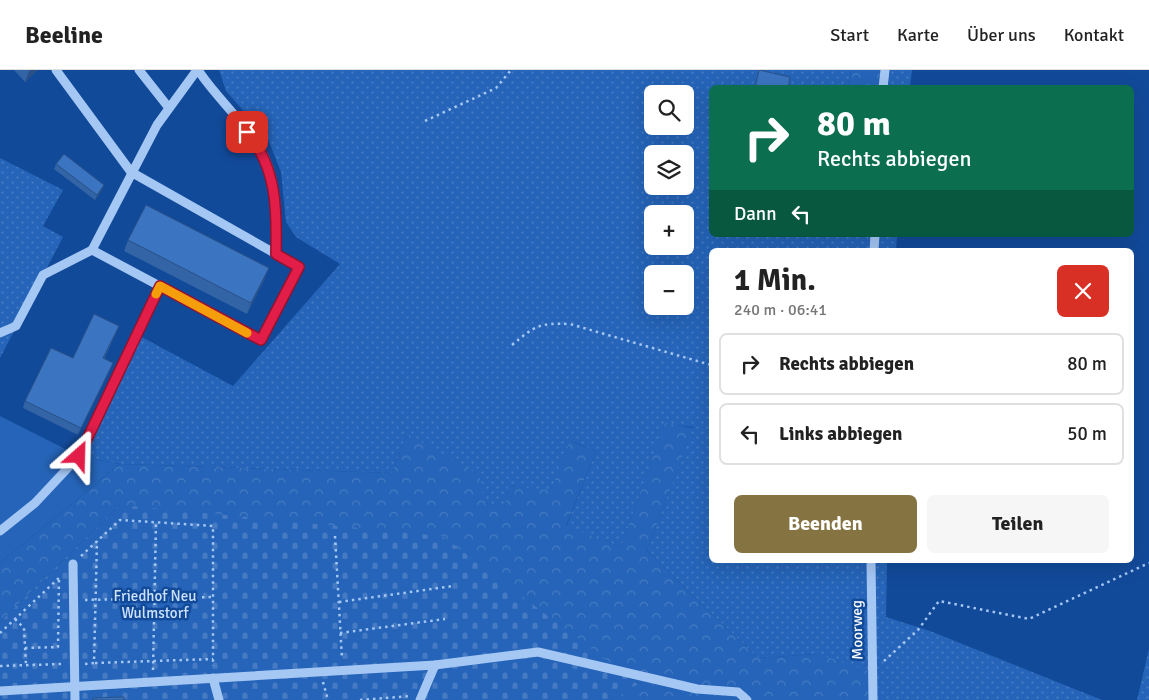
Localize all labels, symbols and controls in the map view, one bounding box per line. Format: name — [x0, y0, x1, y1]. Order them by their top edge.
text: Beeline — [25, 20, 103, 50]
text: Start — [830, 24, 869, 46]
text: Karte — [897, 24, 939, 46]
text: Über uns — [967, 24, 1036, 46]
text: Kontakt — [1064, 24, 1124, 46]
map controls — [644, 85, 694, 315]
button: search — [644, 85, 694, 135]
text: 80 m — [817, 102, 891, 145]
icon: right — [734, 105, 799, 170]
pin — [226, 111, 268, 153]
icon: arrive — [233, 118, 261, 146]
button: layers — [644, 145, 694, 195]
text: Rechts abbiegen — [817, 145, 971, 172]
icon: left — [787, 200, 815, 228]
text: Dann — [734, 202, 777, 226]
button: + — [644, 205, 694, 255]
text: 1 Min. — [734, 262, 816, 299]
button: − — [644, 265, 694, 315]
button: close — [1057, 265, 1109, 317]
text: 240 m · 06:41 — [734, 300, 827, 320]
icon: right — [736, 350, 764, 378]
text: Rechts abbiegen — [779, 352, 914, 376]
text: 80 m — [1067, 352, 1107, 376]
icon: left — [736, 420, 764, 448]
text: Links abbiegen — [779, 422, 902, 446]
text: 50 m — [1067, 422, 1107, 446]
position arrow — [52, 429, 104, 481]
button: Beenden — [734, 495, 917, 553]
button: Teilen — [927, 495, 1109, 553]
park label: Friedhof Neu Wulmstorf — [114, 587, 196, 622]
street label: Moorweg — [847, 600, 867, 660]

